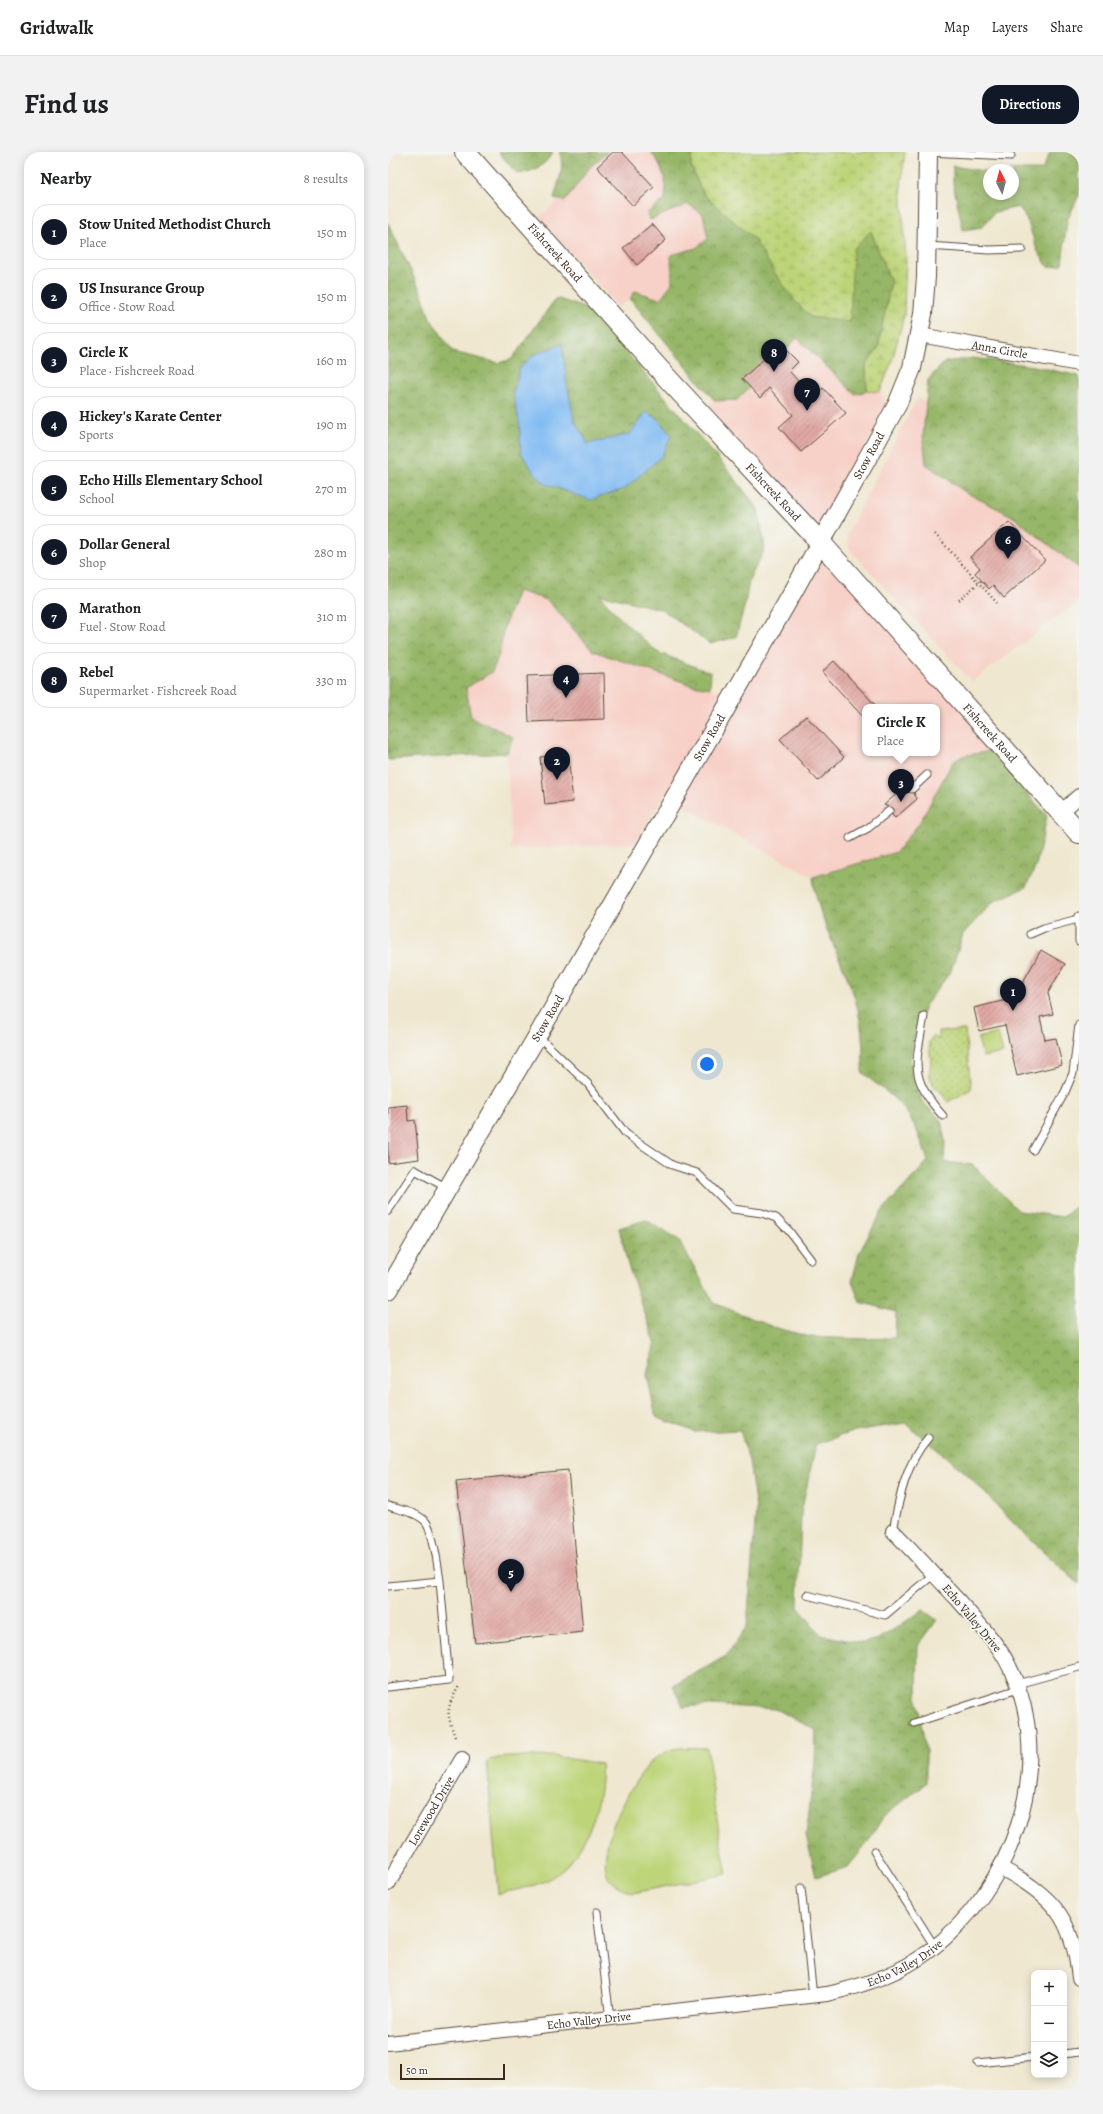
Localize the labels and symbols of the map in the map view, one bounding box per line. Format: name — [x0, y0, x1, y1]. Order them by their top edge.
north arrow — [983, 164, 1019, 200]
street label: Fishcreek Road — [524, 220, 586, 286]
street label: Anna Circle — [969, 336, 1029, 362]
pin: 8 — [761, 339, 787, 372]
pin: 7 — [794, 378, 820, 411]
street label: Stow Road — [849, 429, 889, 482]
street label: Fishcreek Road — [742, 459, 805, 525]
pin: 6 — [995, 526, 1021, 559]
pin: 4 — [553, 665, 579, 698]
street label: Fishcreek Road — [959, 700, 1021, 766]
street label: Stow Road — [689, 711, 729, 764]
pin: 2 — [544, 747, 570, 780]
pin: 3 — [888, 769, 914, 802]
pin: 1 — [1000, 978, 1026, 1011]
street label: Stow Road — [528, 991, 568, 1045]
your location — [697, 1054, 717, 1074]
pin: 5 — [498, 1559, 524, 1592]
street label: Echo Valley Drive — [939, 1580, 1005, 1656]
street label: Lorewood Drive — [405, 1773, 458, 1849]
street label: Echo Valley Drive — [865, 1936, 946, 1990]
street label: Echo Valley Drive — [546, 2008, 632, 2033]
scale bar — [400, 2062, 505, 2081]

